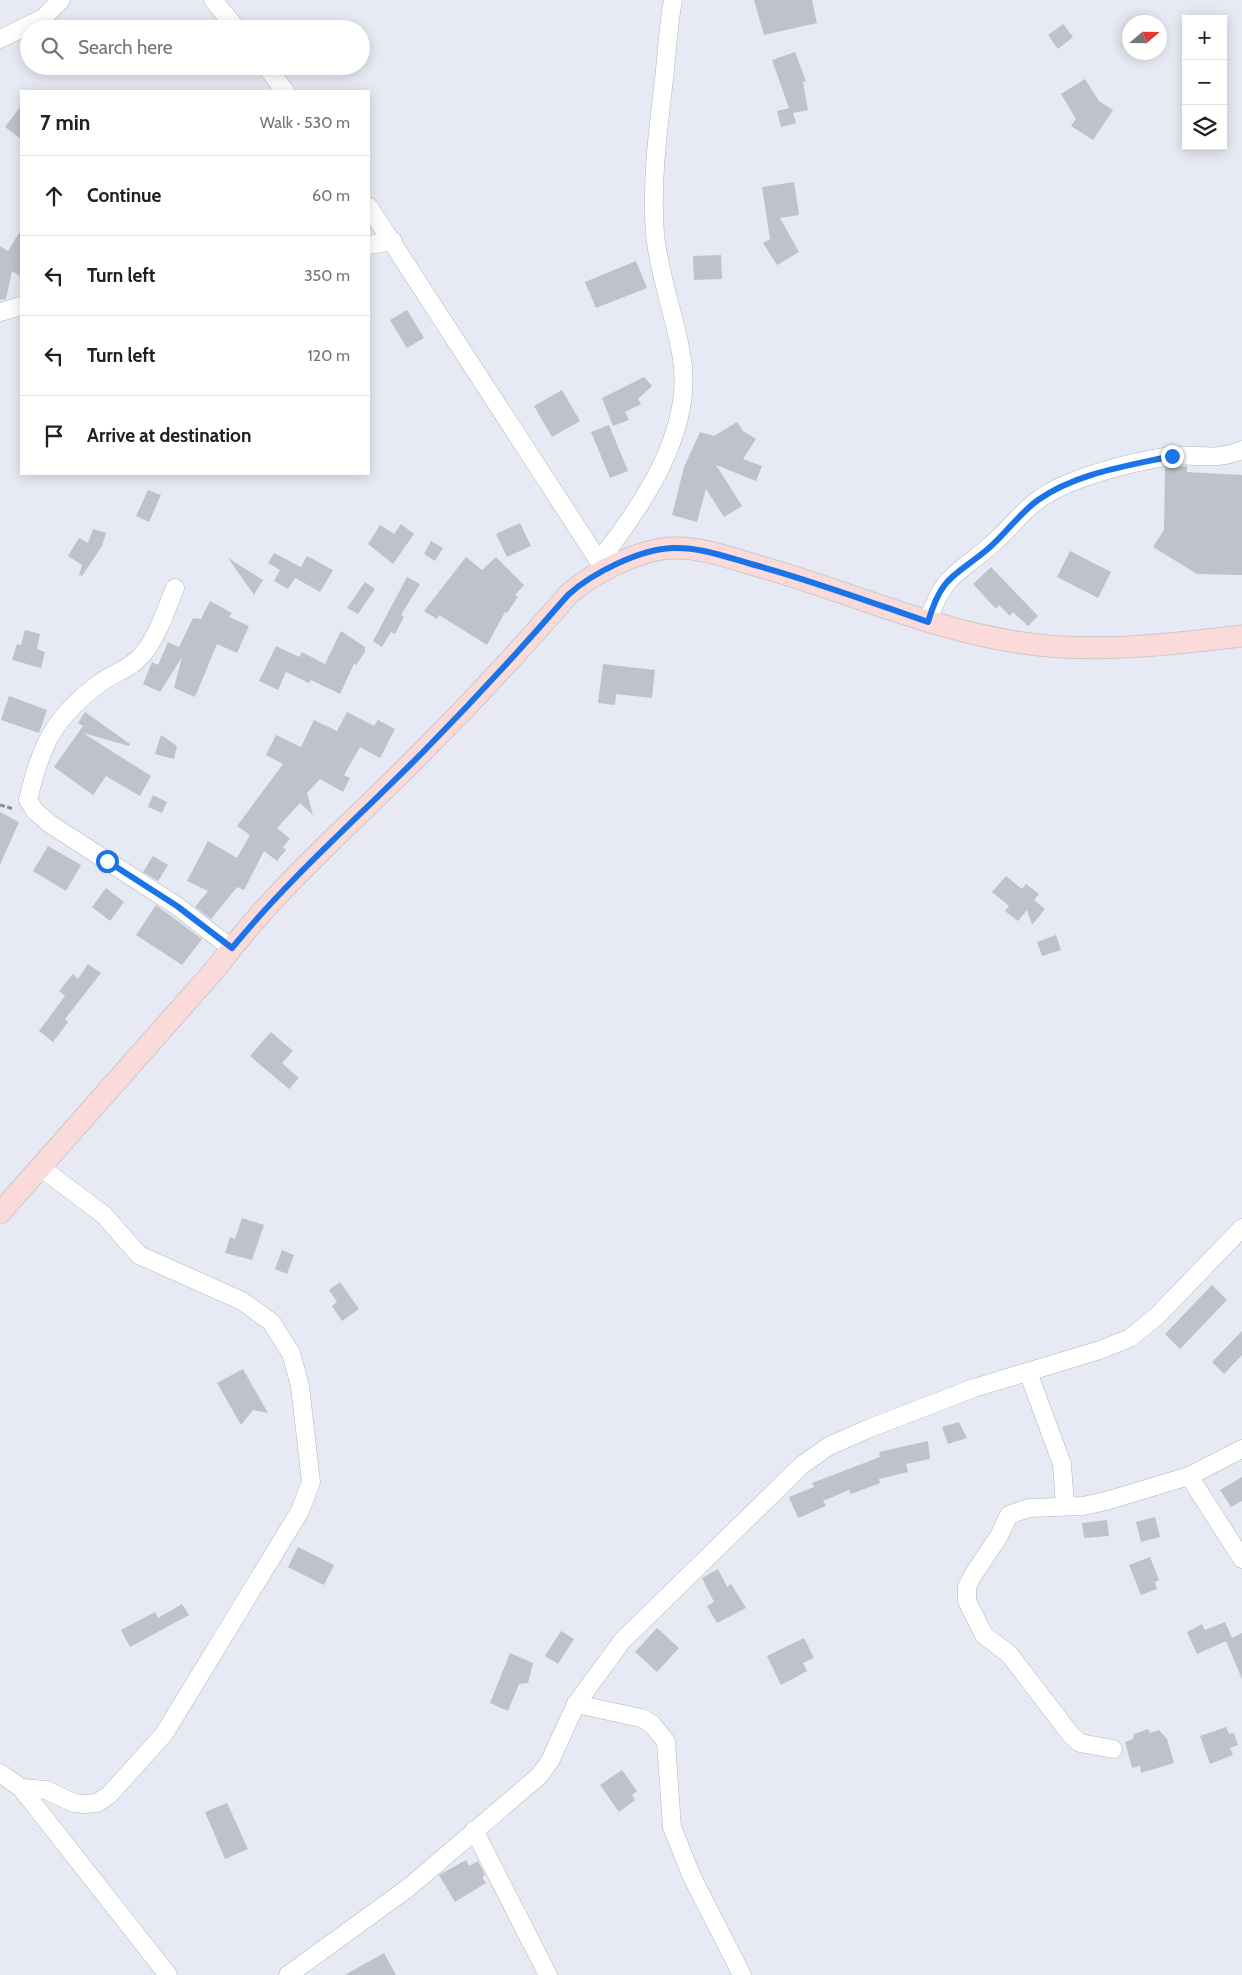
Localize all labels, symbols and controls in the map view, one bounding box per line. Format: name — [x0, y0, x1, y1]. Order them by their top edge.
north arrow — [1122, 15, 1167, 60]
map controls — [1182, 15, 1227, 150]
button: + — [1182, 15, 1227, 60]
search box — [20, 20, 370, 75]
icon: search — [38, 34, 66, 62]
text: Search here — [78, 36, 172, 59]
button: − — [1182, 60, 1227, 105]
button: layers — [1182, 105, 1227, 150]
text: 7 min — [40, 110, 90, 135]
text: Walk · 530 m — [260, 113, 350, 132]
icon: ahead — [40, 182, 68, 210]
text: Continue — [87, 184, 161, 207]
text: 60 m — [312, 186, 350, 205]
icon: left — [40, 262, 68, 290]
text: Turn left — [87, 264, 155, 287]
text: 350 m — [304, 266, 350, 285]
icon: left — [40, 342, 68, 370]
text: Turn left — [87, 344, 155, 367]
text: 120 m — [308, 346, 350, 365]
icon: arrive — [40, 422, 68, 450]
text: Arrive at destination — [87, 424, 251, 447]
route end — [1161, 445, 1184, 468]
route start — [96, 850, 119, 873]

